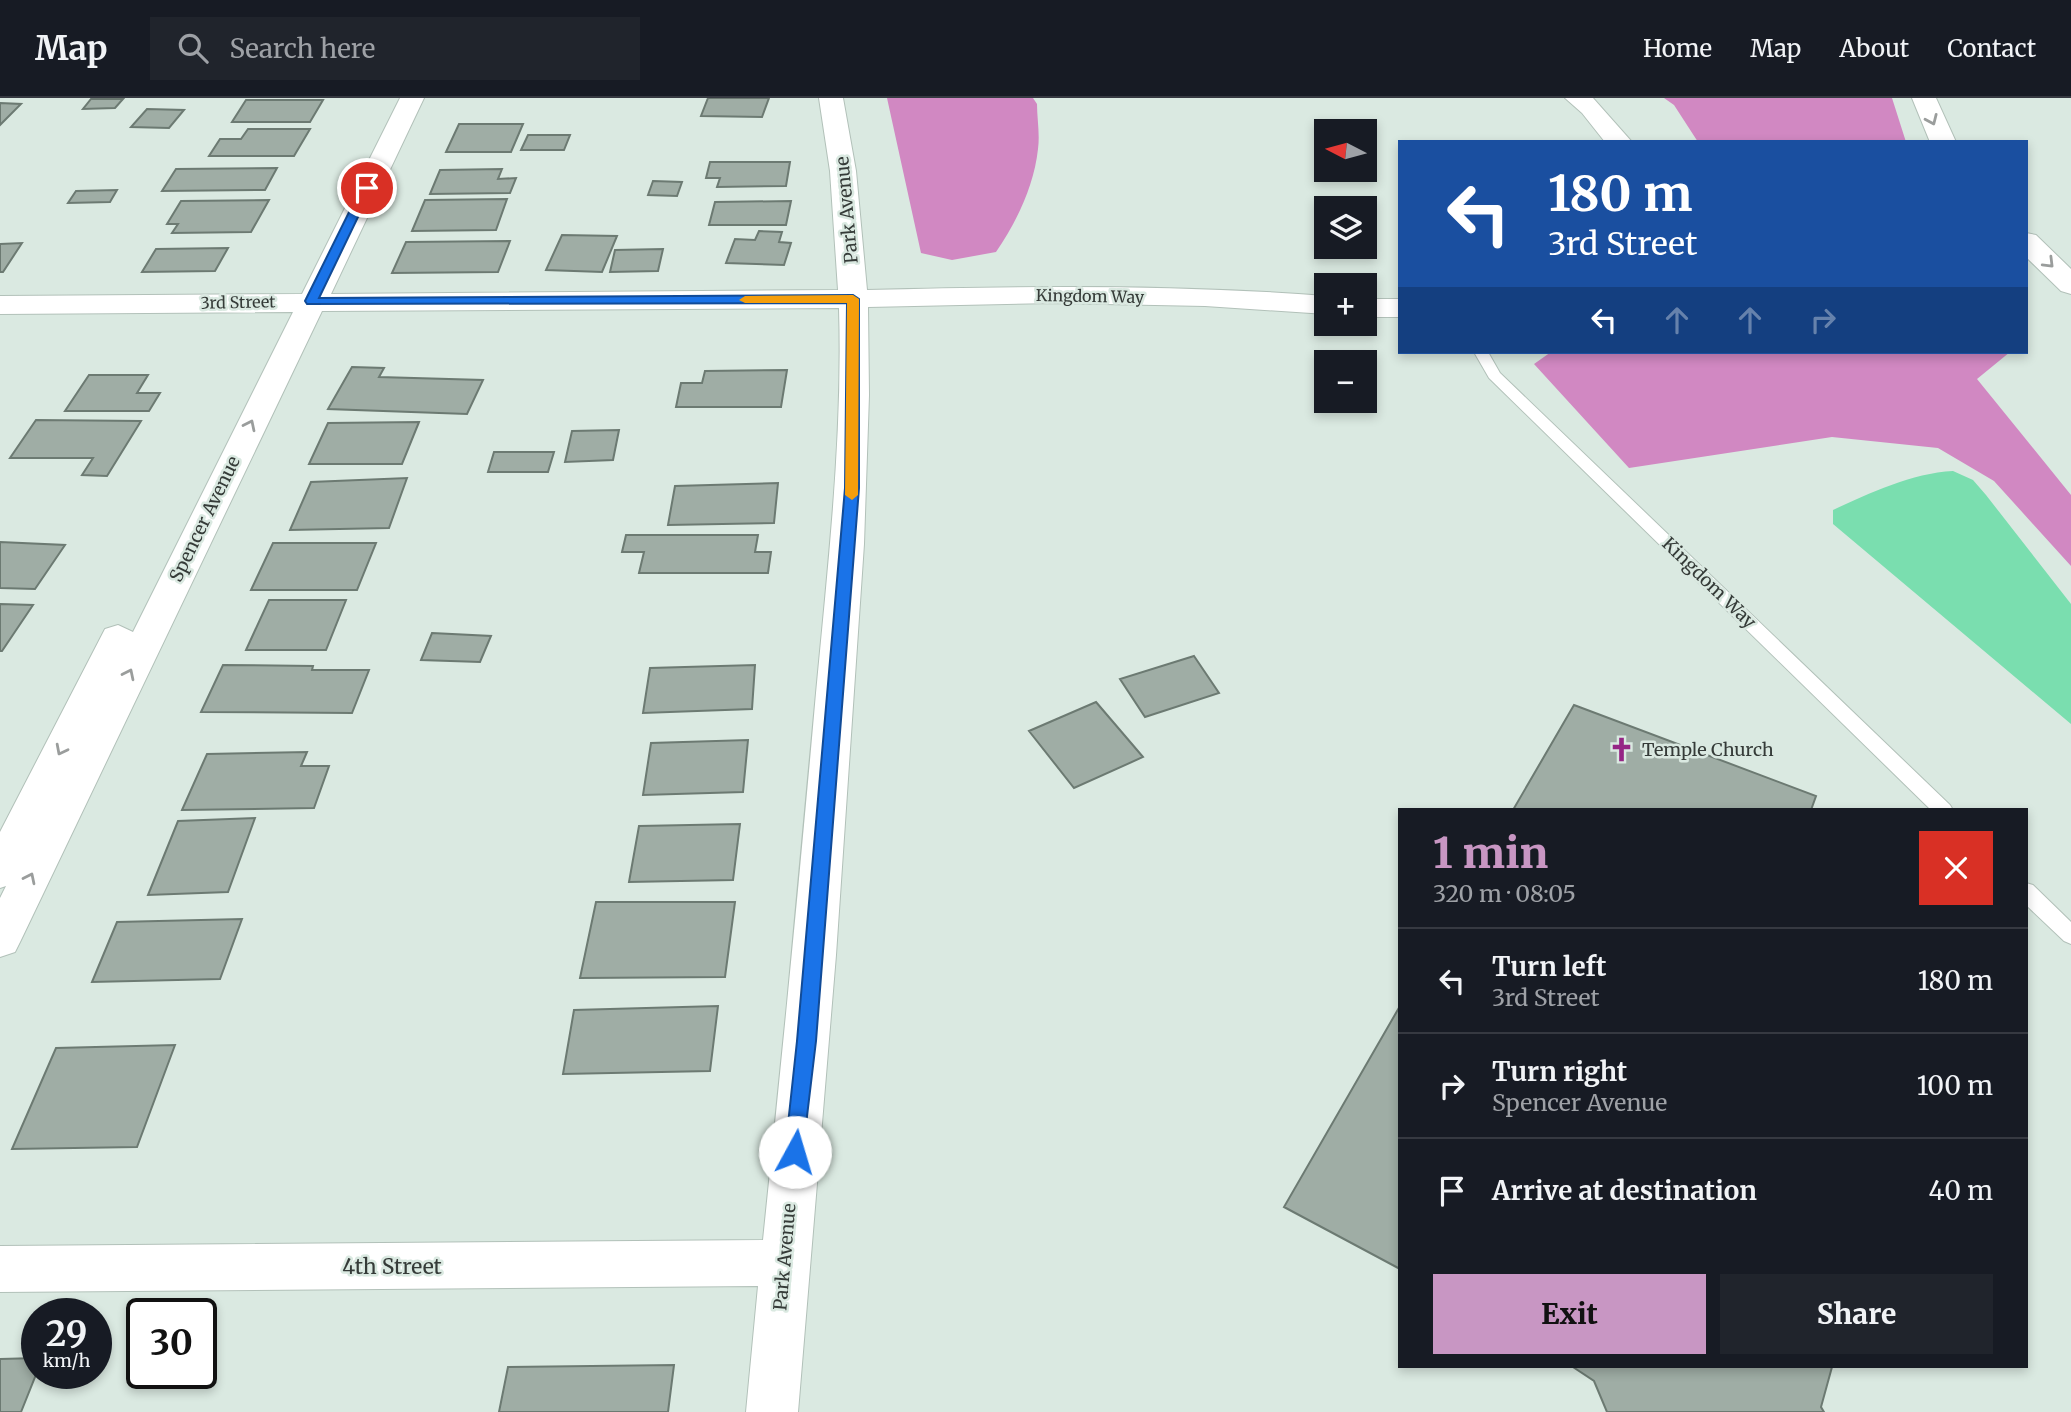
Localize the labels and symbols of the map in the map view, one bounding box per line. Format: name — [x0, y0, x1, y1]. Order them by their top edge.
one-way arrow — [1924, 113, 1938, 126]
north arrow — [1314, 119, 1377, 182]
street label: Park Avenue — [830, 156, 863, 265]
pin — [337, 158, 397, 218]
one-way arrow — [2040, 255, 2053, 268]
street label: Kingdom Way — [1036, 285, 1145, 307]
street label: 3rd Street — [200, 291, 276, 313]
one-way arrow — [242, 420, 256, 432]
street label: Spencer Avenue — [164, 452, 245, 585]
street label: Kingdom Way — [1658, 532, 1761, 634]
one-way arrow — [121, 669, 135, 681]
church icon: Temple Church — [1608, 736, 1636, 764]
place label: Temple Church — [1642, 738, 1774, 761]
one-way arrow — [56, 743, 70, 755]
one-way arrow — [22, 873, 36, 885]
position arrow — [758, 1115, 832, 1189]
street label: Park Avenue — [768, 1202, 801, 1311]
street label: 4th Street — [342, 1253, 442, 1280]
speed limit sign: 30 — [126, 1298, 217, 1389]

